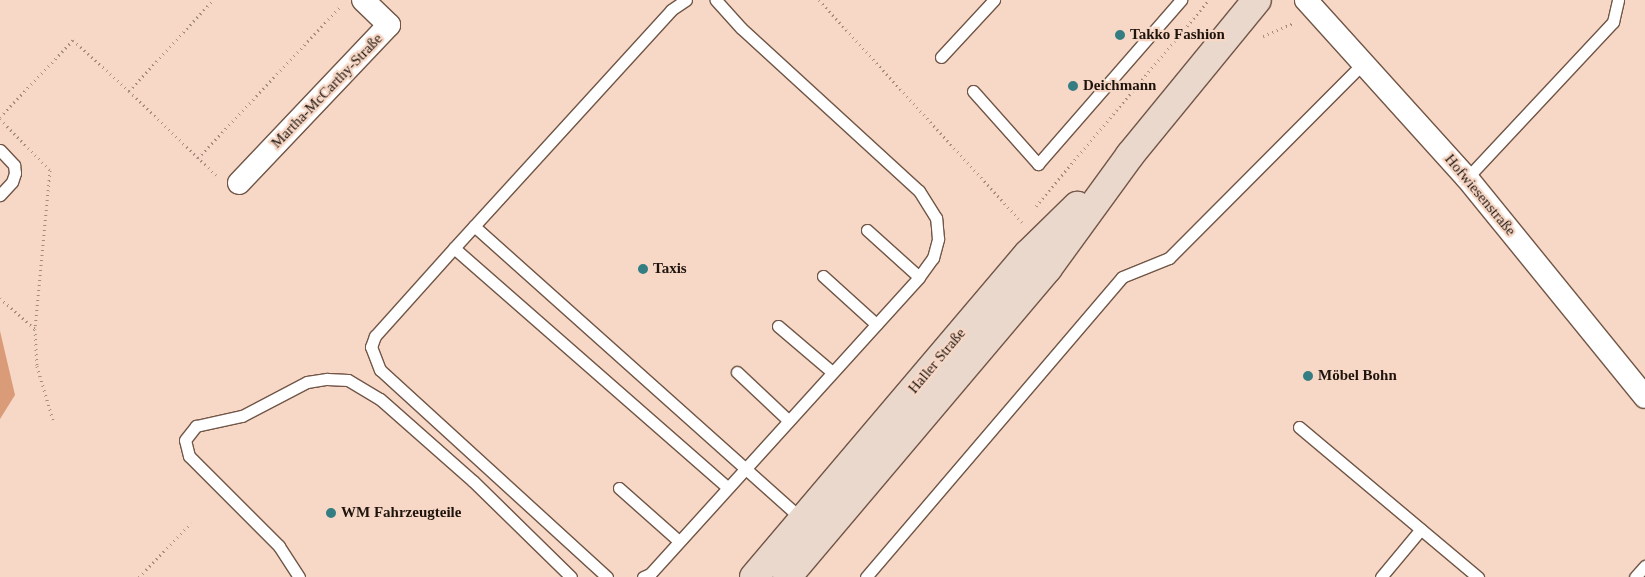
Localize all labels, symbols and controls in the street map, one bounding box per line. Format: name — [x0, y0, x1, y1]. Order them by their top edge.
place label: Takko Fashion — [1130, 26, 1225, 44]
marker: Takko Fashion — [1114, 29, 1126, 41]
street label: Martha-McCarthy-Straße — [268, 30, 386, 152]
place label: Deichmann — [1083, 77, 1156, 95]
marker: Deichmann — [1067, 80, 1079, 92]
street label: Hofwiesenstraße — [1441, 151, 1519, 239]
place label: Taxis — [653, 260, 687, 278]
marker: Taxis — [637, 263, 649, 275]
street label: Haller Straße — [905, 325, 969, 397]
place label: Möbel Bohn — [1318, 367, 1397, 385]
marker: Möbel Bohn — [1302, 370, 1314, 382]
place label: WM Fahrzeugteile — [341, 504, 461, 522]
marker: WM Fahrzeugteile — [325, 507, 337, 519]

